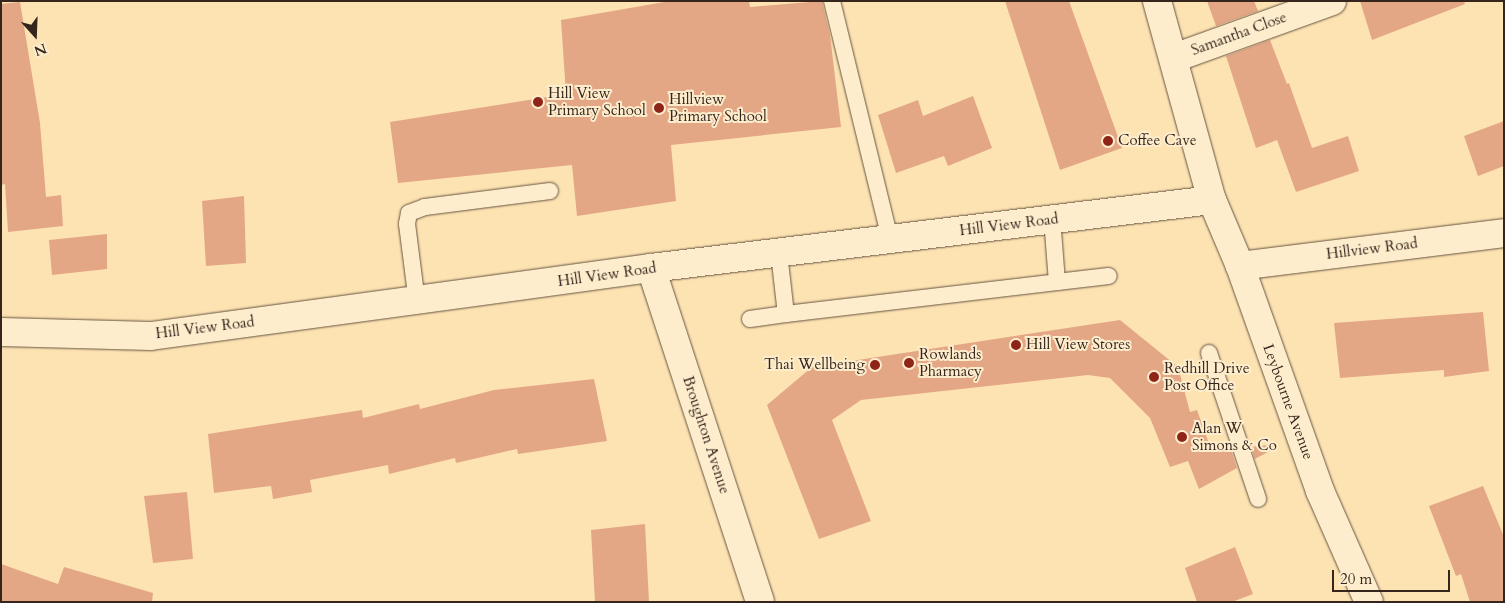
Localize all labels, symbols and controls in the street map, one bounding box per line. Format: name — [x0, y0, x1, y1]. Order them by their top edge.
street label: Samantha Close — [1189, 8, 1289, 60]
north arrow — [10, 10, 60, 60]
text: N — [31, 39, 49, 61]
place label: Hill View Primary School — [548, 84, 646, 119]
place label: Hillview Primary School — [669, 90, 767, 125]
marker: Hill View Primary School — [532, 96, 544, 108]
marker: Hillview Primary School — [653, 102, 665, 114]
place label: Coffee Cave — [1118, 132, 1197, 150]
marker: Coffee Cave — [1102, 135, 1114, 147]
street label: Hill View Road — [959, 210, 1059, 240]
street label: Hillview Road — [1325, 234, 1419, 264]
street label: Hill View Road — [556, 259, 658, 291]
street label: Hill View Road — [155, 313, 255, 343]
place label: Hill View Stores — [1026, 336, 1130, 354]
marker: Hill View Stores — [1010, 339, 1022, 351]
street label: Leybourne Avenue — [1259, 342, 1317, 462]
place label: Rowlands Pharmacy — [919, 345, 982, 380]
place label: Thai Wellbeing — [764, 356, 865, 374]
marker: Rowlands Pharmacy — [903, 357, 915, 369]
marker: Thai Wellbeing — [869, 359, 881, 371]
place label: Redhill Drive Post Office — [1164, 359, 1250, 394]
marker: Redhill Drive Post Office — [1148, 371, 1160, 383]
street label: Broughton Avenue — [678, 374, 734, 496]
place label: Alan W Simons & Co — [1192, 419, 1277, 454]
marker: Alan W Simons & Co — [1176, 431, 1188, 443]
scale bar — [1335, 560, 1452, 592]
text: 20 m — [1340, 569, 1372, 589]

